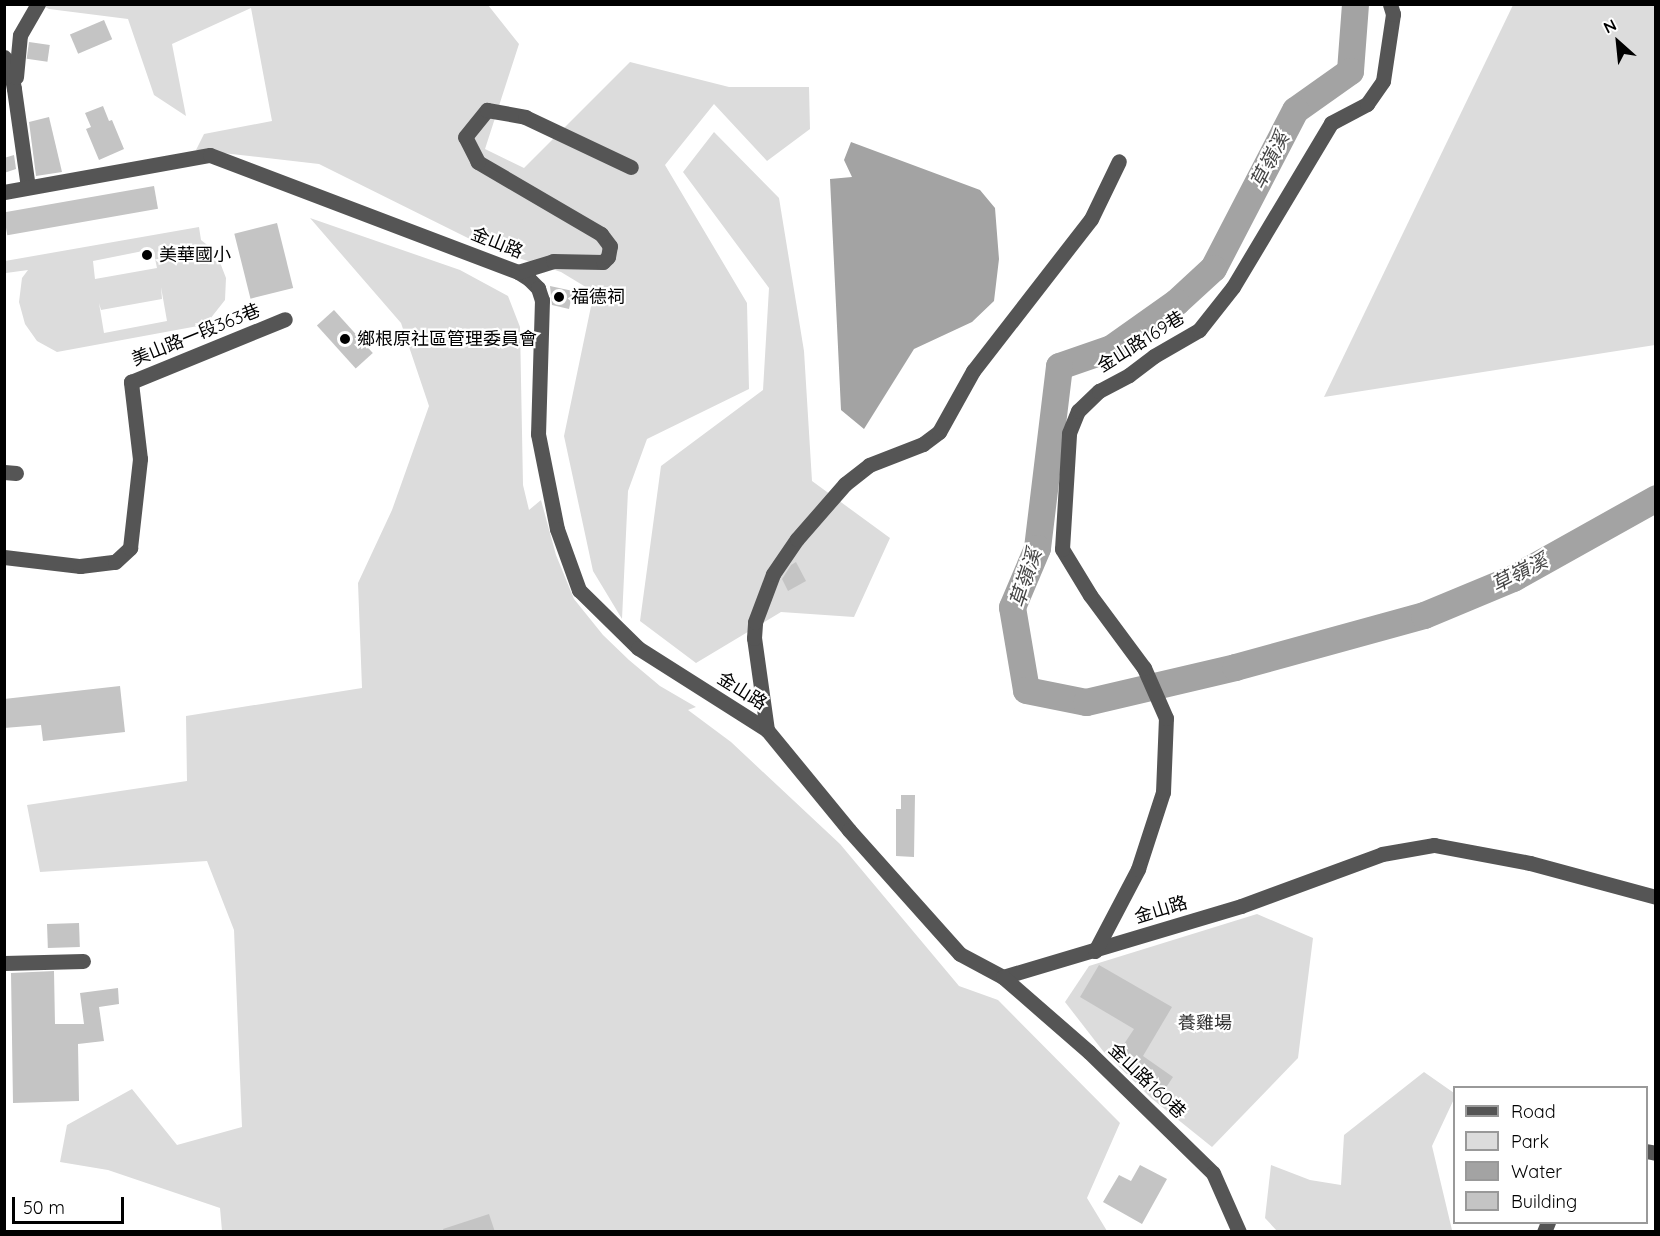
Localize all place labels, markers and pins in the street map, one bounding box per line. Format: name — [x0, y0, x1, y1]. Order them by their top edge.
place label: 美華國小 — [159, 244, 231, 266]
marker: 美華國小 — [140, 248, 154, 262]
place label: 福德祠 — [571, 286, 625, 308]
marker: 福德祠 — [552, 290, 566, 304]
place label: 鄉根原社區管理委員會 — [357, 328, 537, 350]
marker: 鄉根原社區管理委員會 — [338, 332, 352, 346]

